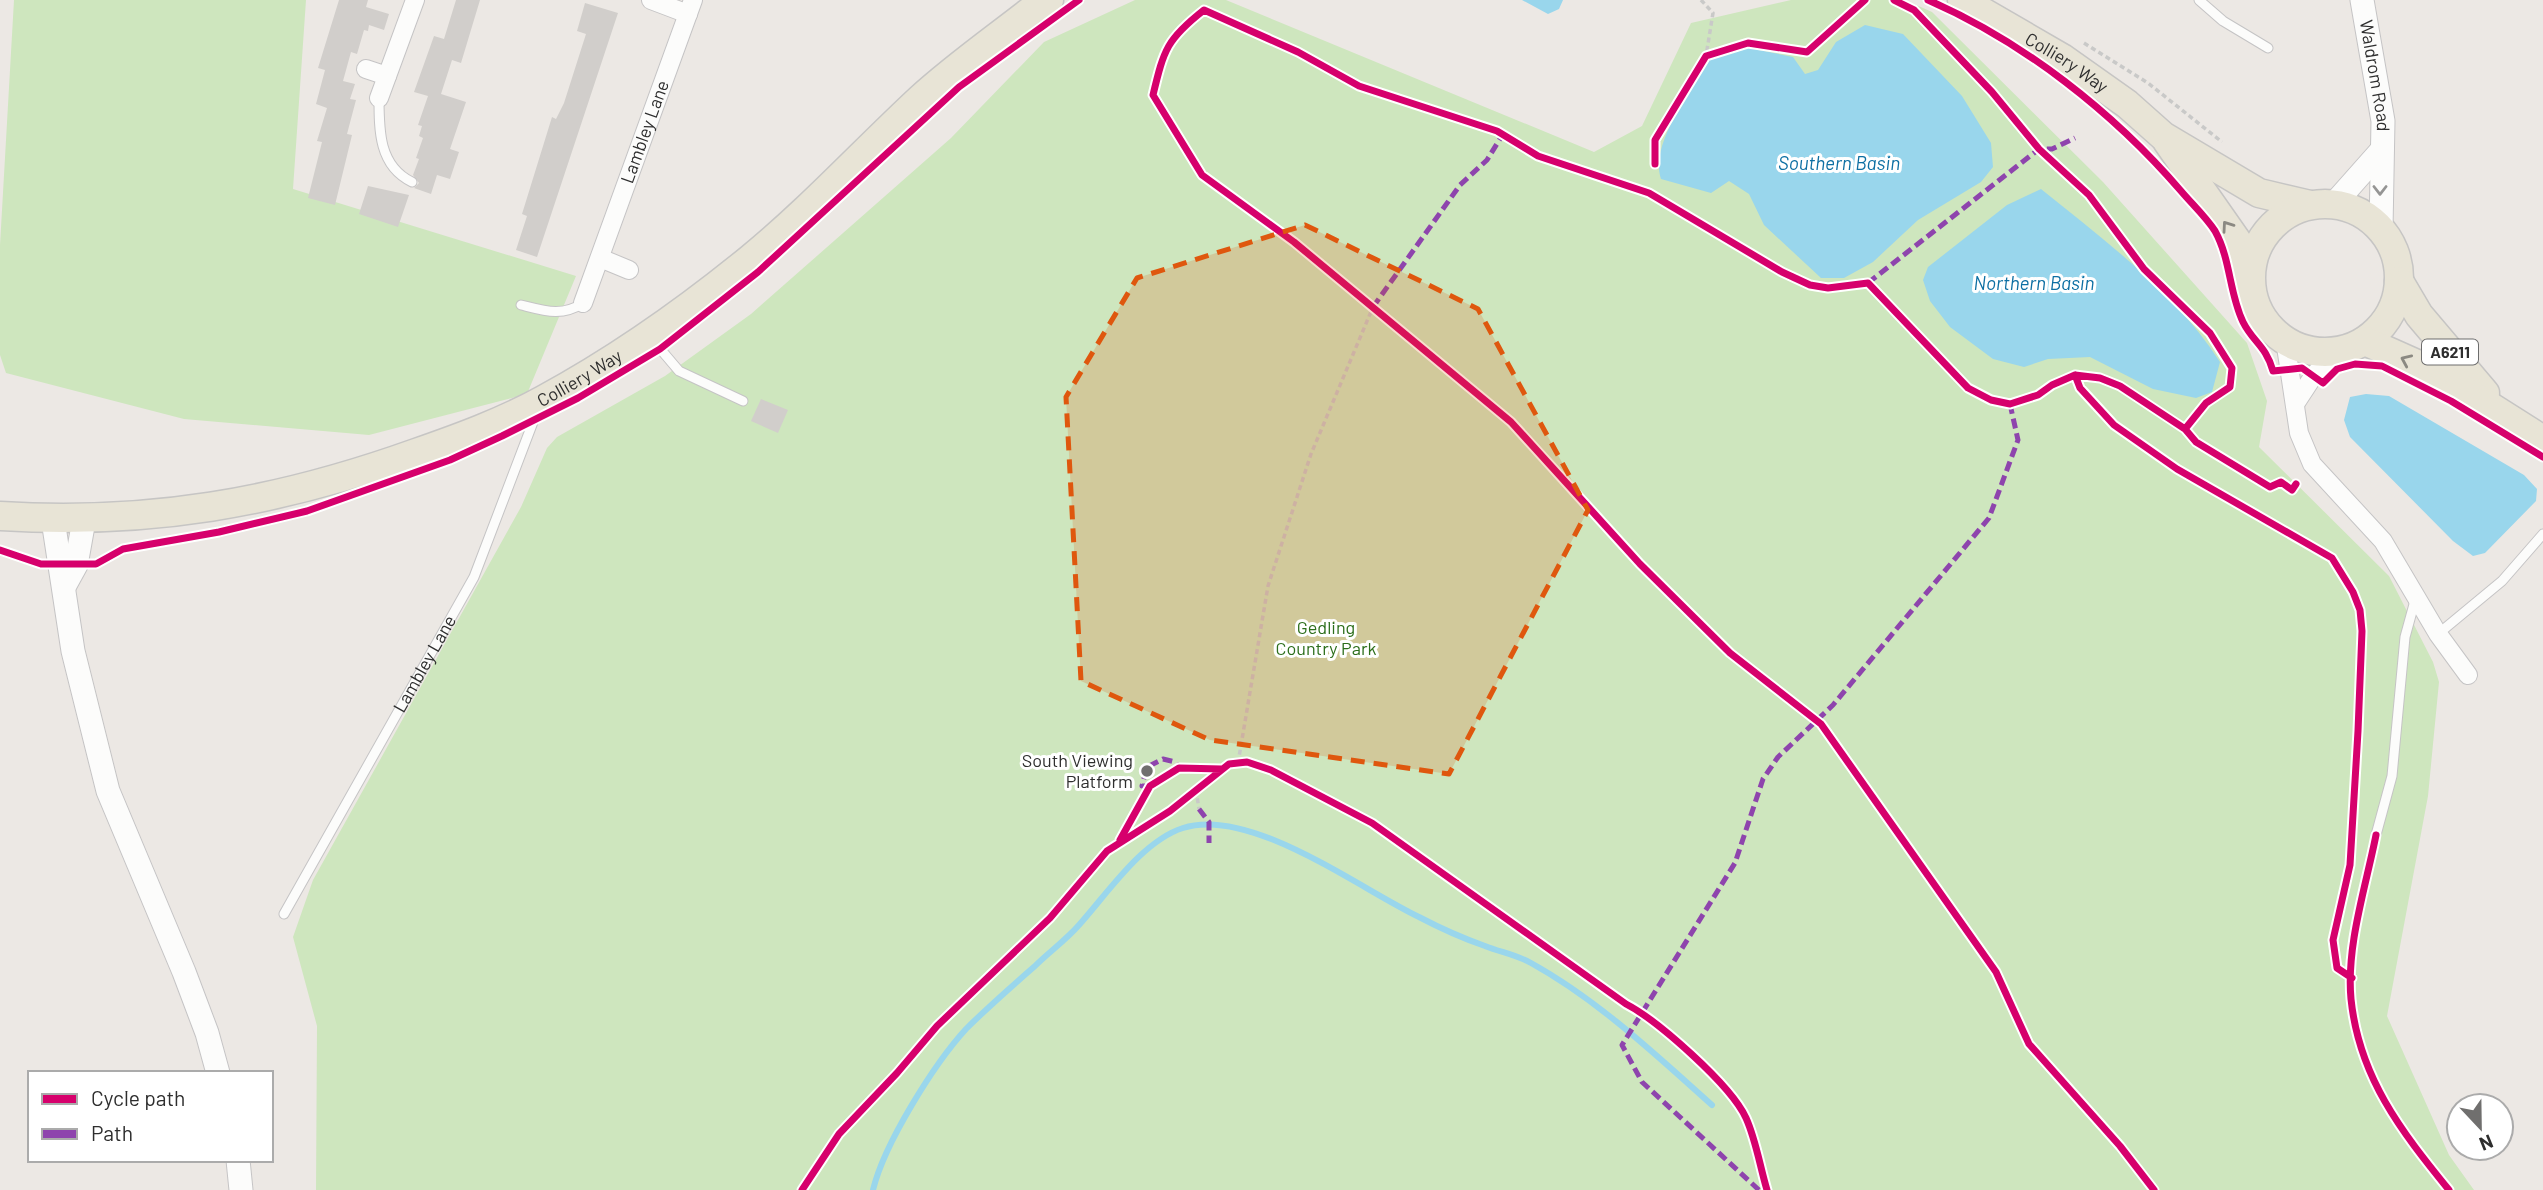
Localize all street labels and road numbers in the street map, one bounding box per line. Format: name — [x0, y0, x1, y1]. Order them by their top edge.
street label: Waldrom Road — [2356, 18, 2395, 132]
street label: Colliery Way — [2022, 27, 2113, 97]
street label: Lambley Lane — [615, 77, 673, 186]
road number: A6211 — [2422, 340, 2478, 364]
street label: Colliery Way — [533, 344, 626, 411]
street label: Lambley Lane — [388, 611, 460, 716]

